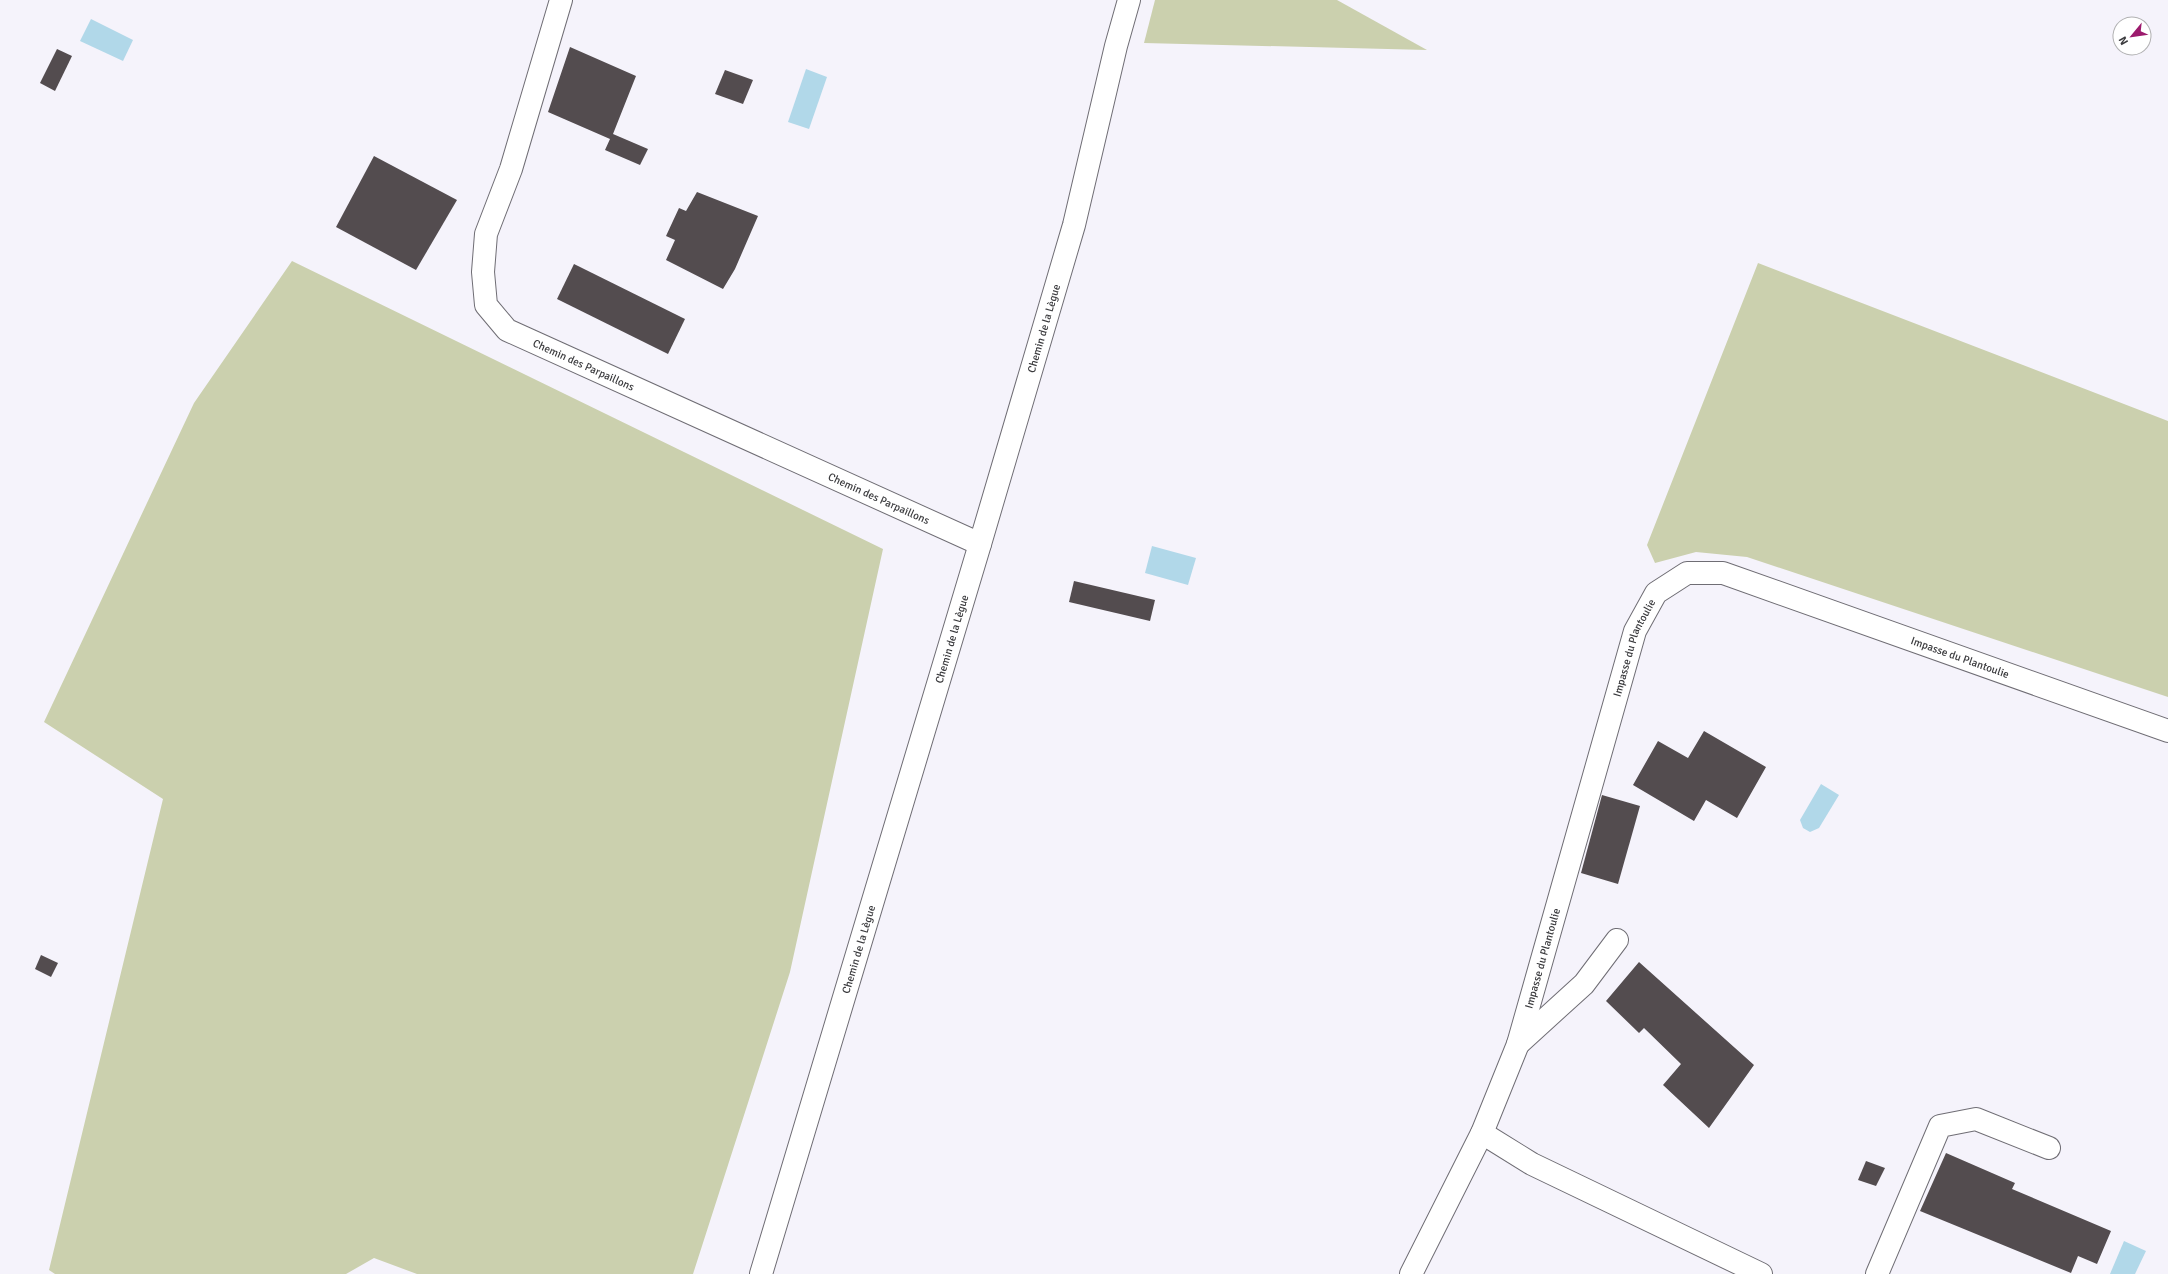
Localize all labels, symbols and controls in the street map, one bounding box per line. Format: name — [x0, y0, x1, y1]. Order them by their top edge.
north arrow — [2112, 16, 2152, 56]
text: N — [2116, 34, 2131, 47]
street label: Chemin de la Lègue — [1024, 282, 1063, 374]
street label: Chemin des Parpaillons — [531, 336, 637, 393]
street label: Chemin des Parpaillons — [826, 470, 932, 527]
street label: Chemin de la Lègue — [932, 593, 971, 685]
street label: Impasse du Plantoulie — [1610, 597, 1658, 698]
street label: Impasse du Plantoulie — [1909, 634, 2011, 681]
street label: Chemin de la Lègue — [839, 904, 878, 995]
street label: Impasse du Plantoulie — [1522, 907, 1563, 1010]

